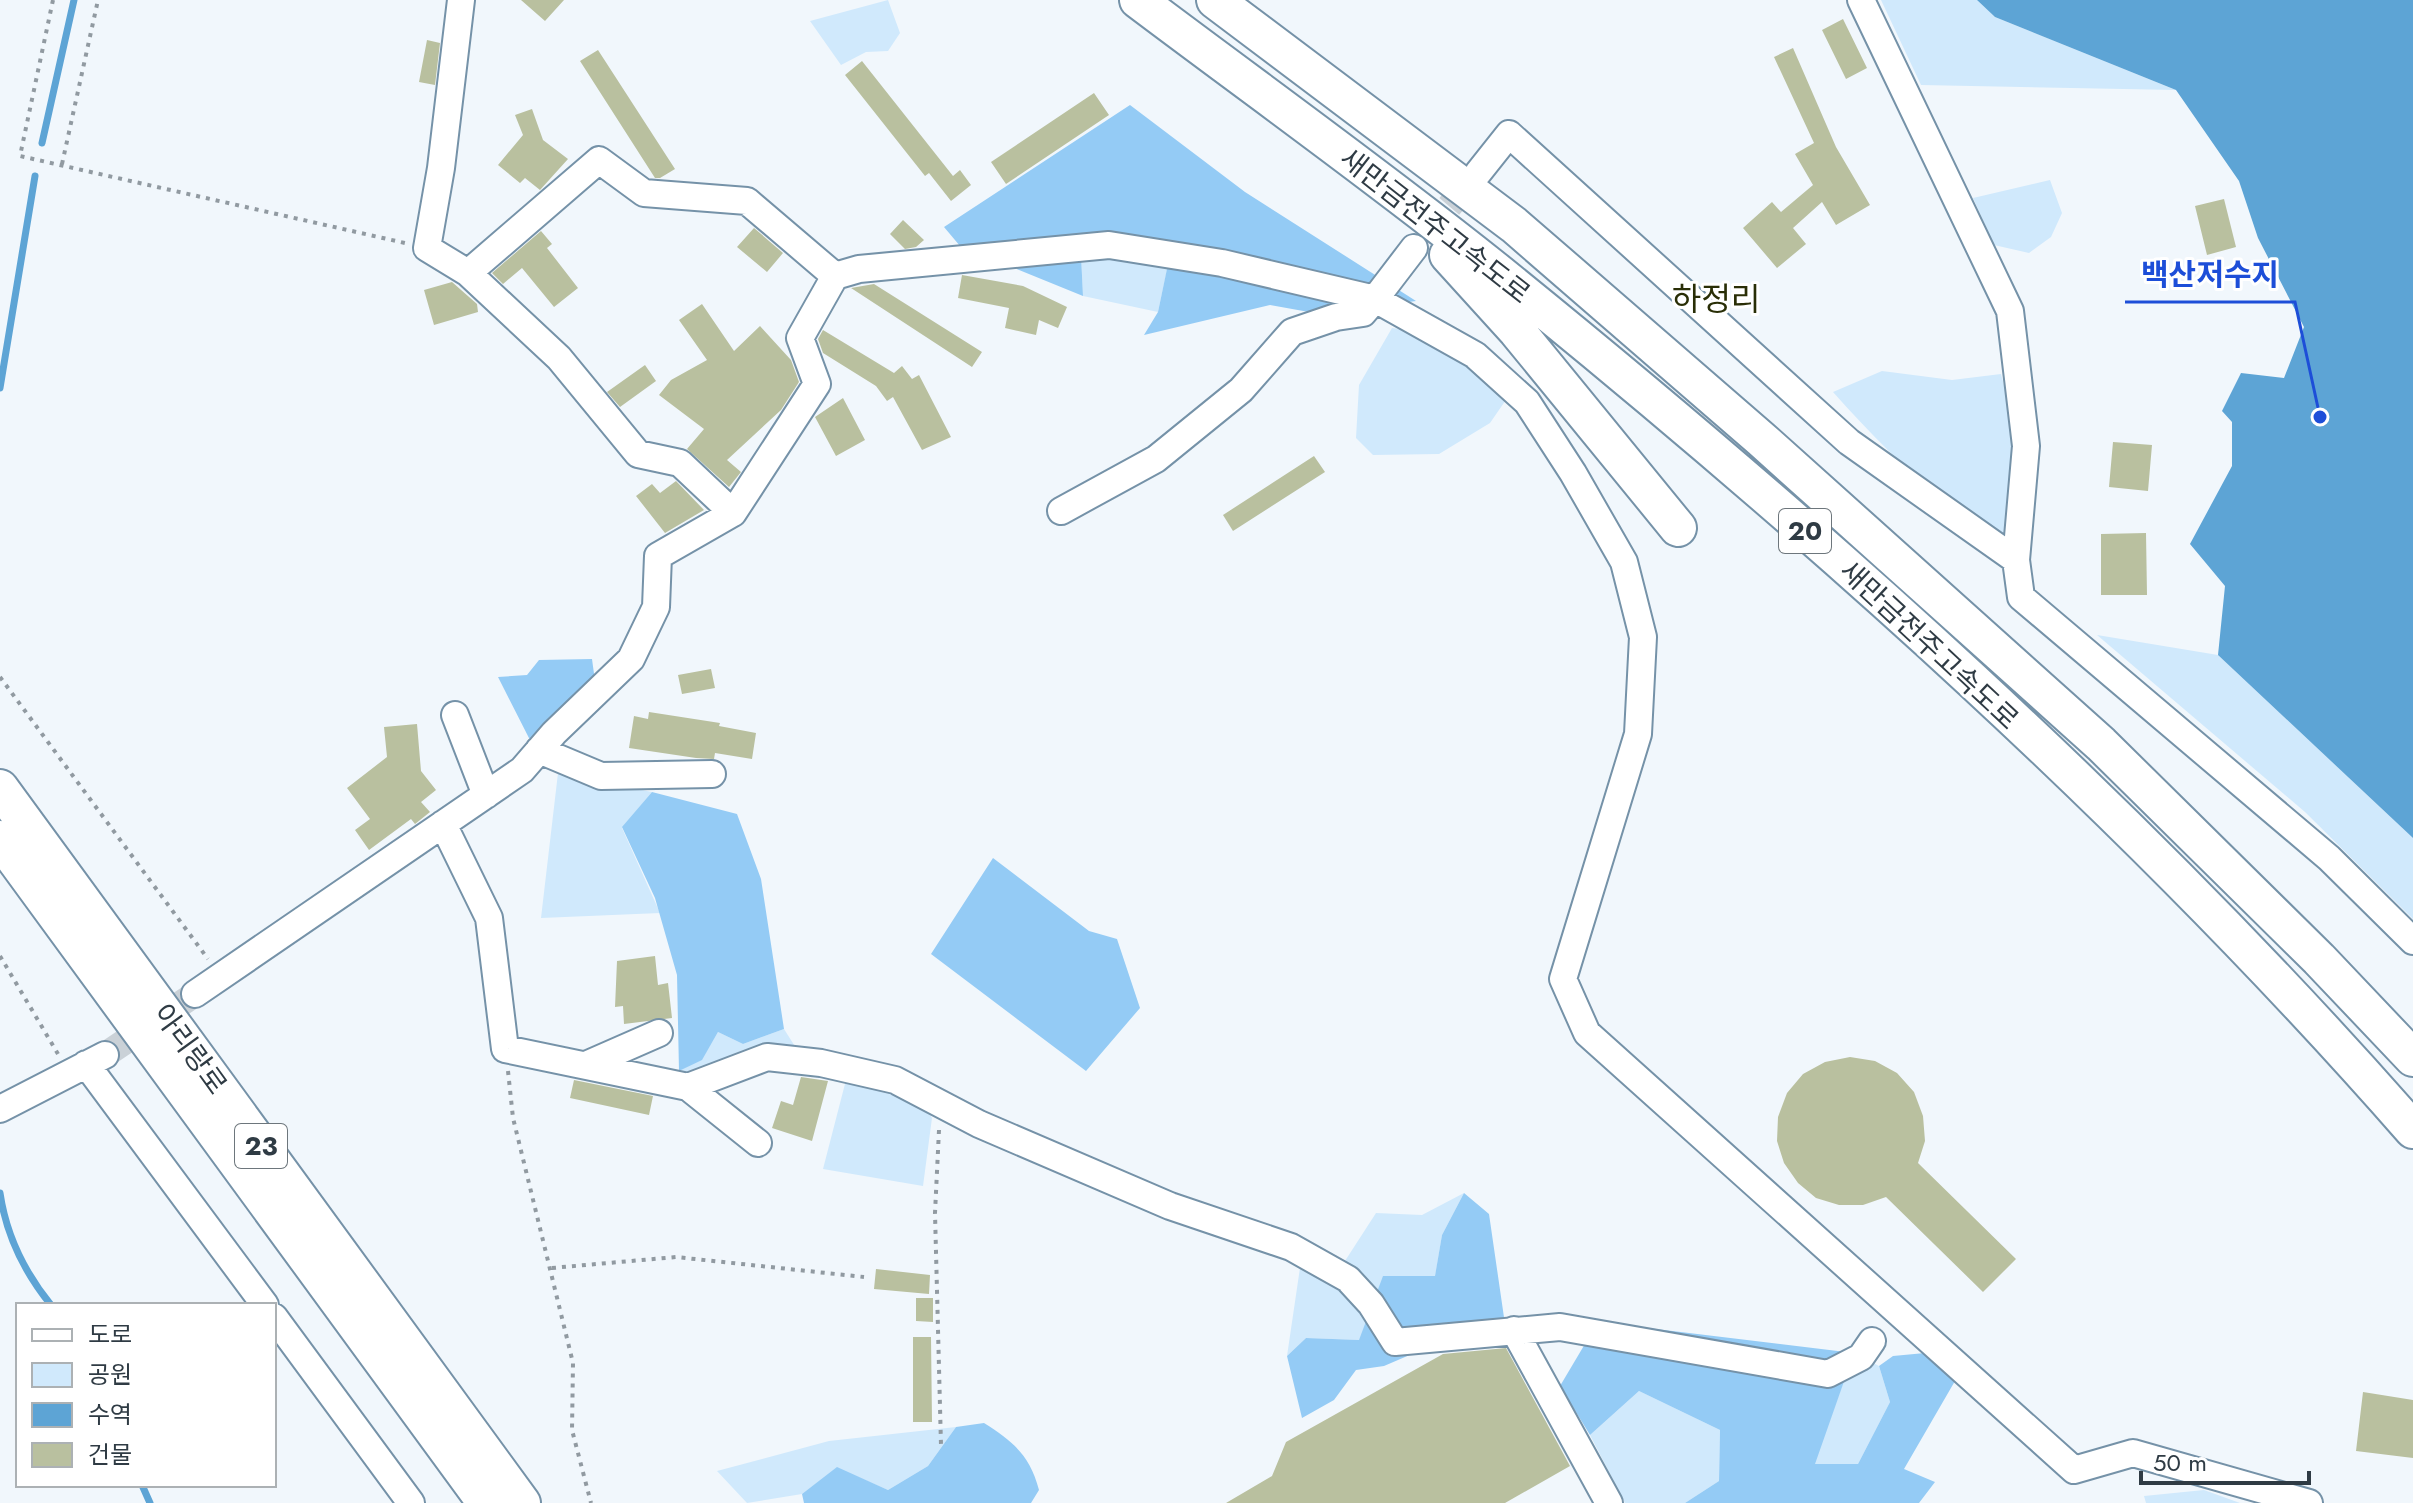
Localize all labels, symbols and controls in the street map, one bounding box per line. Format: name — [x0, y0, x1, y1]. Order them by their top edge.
street label: 새만금전주고속도로 — [1331, 138, 1539, 314]
callout: 백산저수지 — [2125, 248, 2295, 302]
text: 백산저수지 — [2141, 253, 2279, 296]
district label: 하정리 — [1672, 276, 1760, 322]
road number: 20 — [1779, 509, 1831, 553]
street label: 새만금전주고속도로 — [1830, 551, 2028, 739]
street label: 아리랑로 — [143, 995, 237, 1103]
road number: 23 — [235, 1124, 287, 1168]
legend — [16, 1303, 276, 1487]
text: 도로 — [88, 1317, 132, 1352]
text: 공원 — [88, 1357, 132, 1392]
text: 수역 — [88, 1397, 132, 1432]
scale bar — [2141, 1435, 2309, 1485]
text: 건물 — [88, 1437, 132, 1472]
text: 50 m — [2153, 1445, 2207, 1480]

